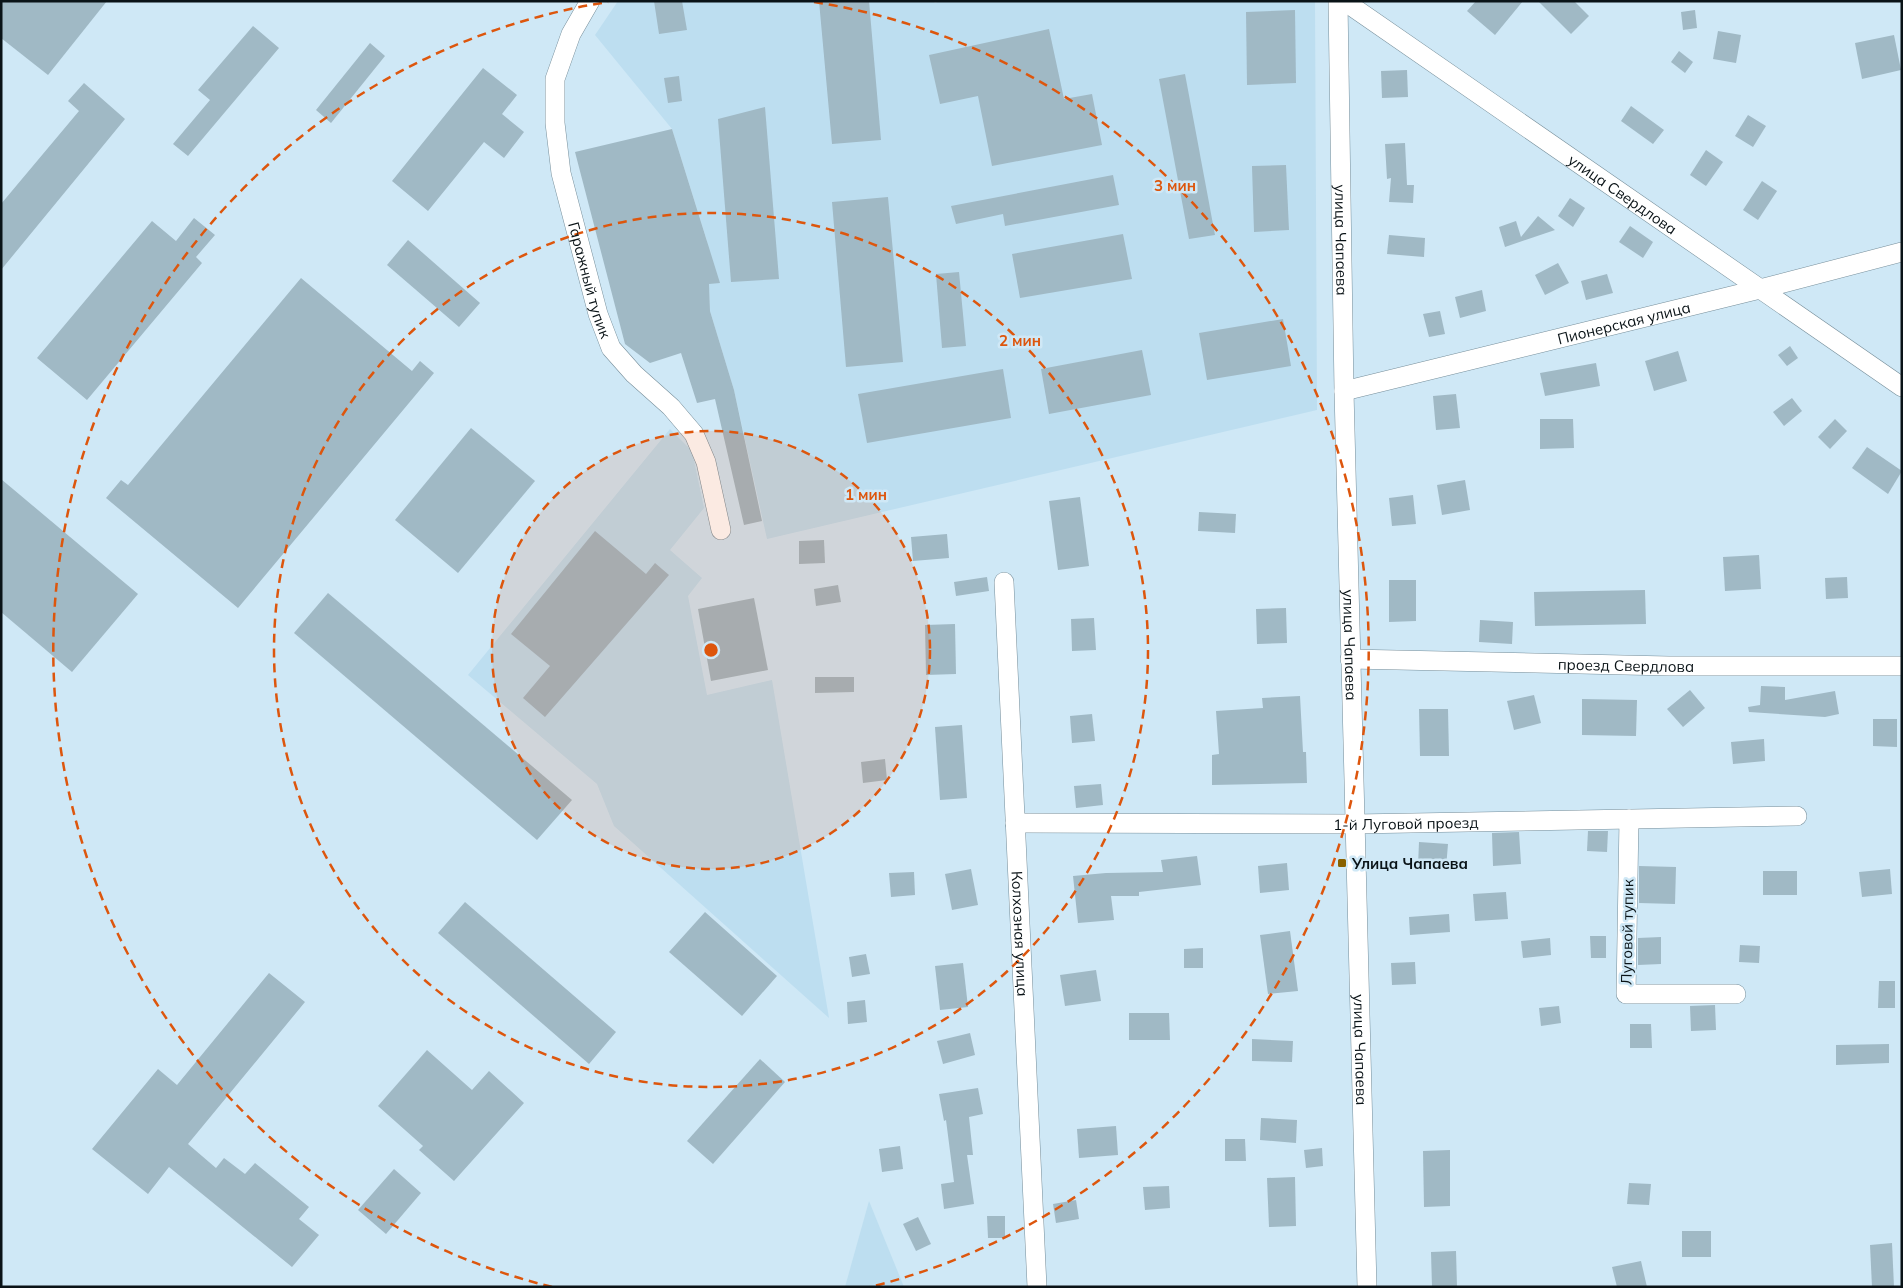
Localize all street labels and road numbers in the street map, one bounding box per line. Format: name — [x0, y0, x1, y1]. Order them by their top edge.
street label: улица Свердлова — [1565, 150, 1681, 238]
street label: улица Чапаева — [1331, 184, 1352, 296]
street label: Гаражный тупик — [565, 220, 616, 342]
street label: Пионерская улица — [1555, 297, 1692, 348]
street label: улица Чапаева — [1340, 589, 1361, 701]
street label: проезд Свердлова — [1558, 654, 1694, 676]
street label: 1-й Луговой проезд — [1333, 812, 1479, 834]
street label: Колхозная улица — [1008, 870, 1033, 997]
street label: Луговой тупик — [1617, 878, 1637, 985]
street label: улица Чапаева — [1350, 994, 1372, 1106]

